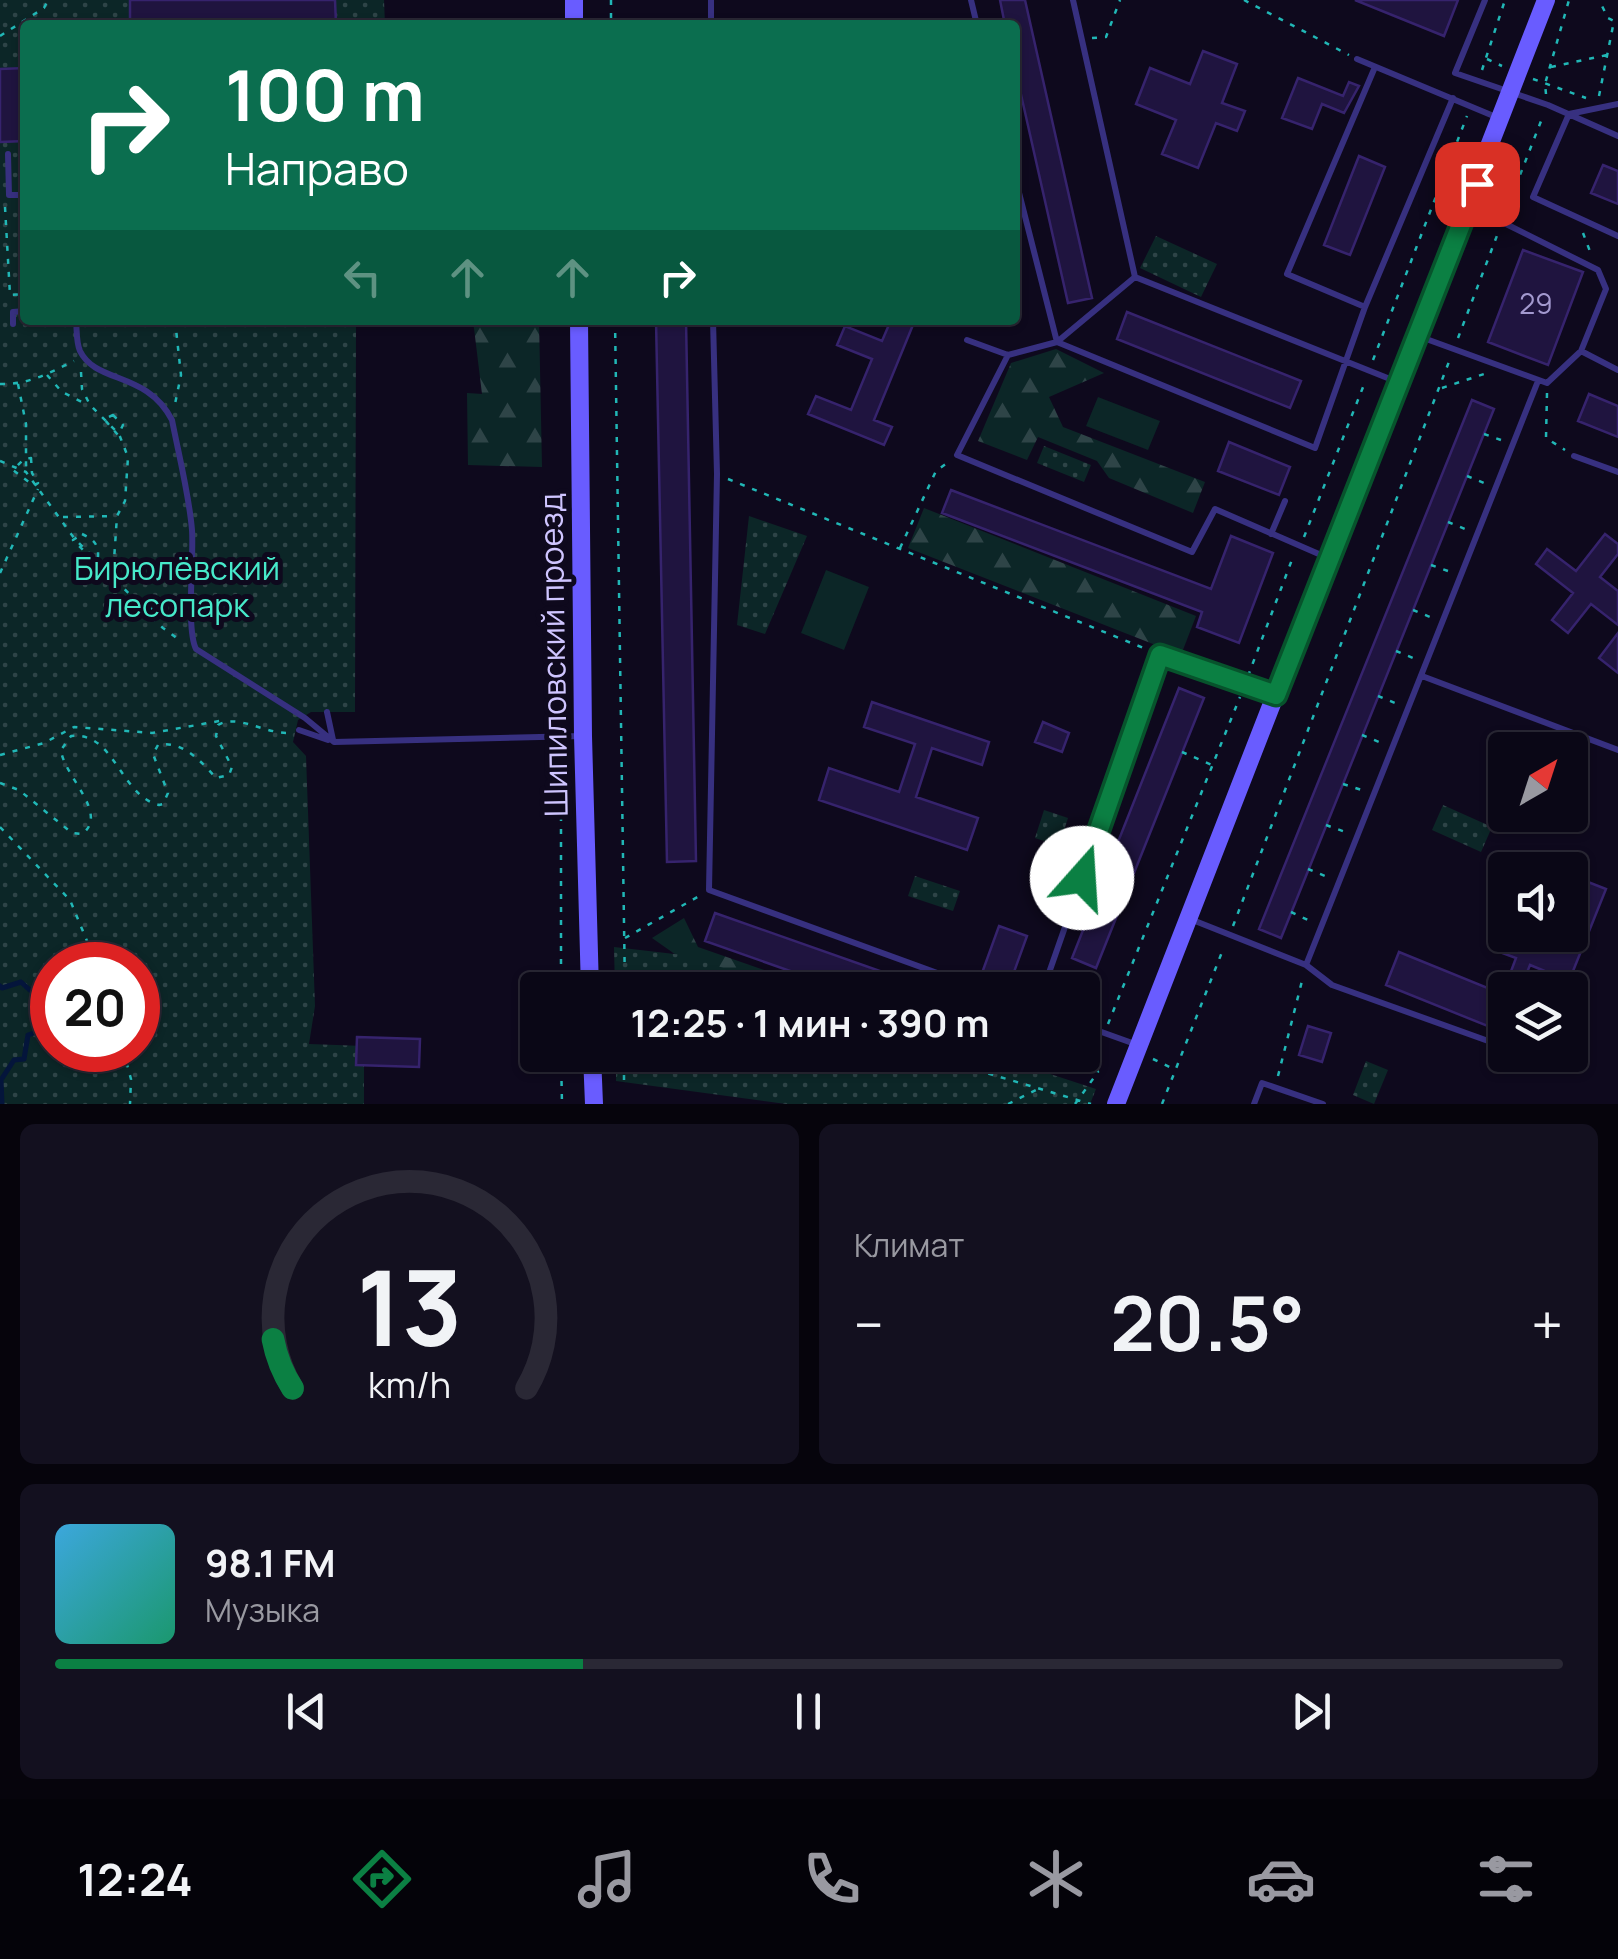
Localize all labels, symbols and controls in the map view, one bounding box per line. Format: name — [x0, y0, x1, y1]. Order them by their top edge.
text: 100 m — [225, 46, 425, 142]
icon: right — [60, 60, 190, 190]
text: Направо — [225, 137, 409, 199]
pin — [1435, 142, 1520, 227]
icon: arrive — [1450, 157, 1505, 212]
icon: left — [335, 250, 390, 305]
icon: ahead — [440, 250, 495, 305]
icon: ahead — [545, 250, 600, 305]
icon: right — [650, 250, 705, 305]
house number: 29 — [1519, 284, 1553, 322]
street label: Шипиловский проезд — [528, 493, 578, 817]
park label: Бирюлёвский лесопарк — [74, 546, 280, 627]
north arrow — [1488, 732, 1588, 832]
map controls — [1488, 732, 1588, 1072]
position arrow — [1030, 826, 1134, 930]
button: sound — [1488, 852, 1588, 952]
speed limit sign: 20 — [30, 942, 160, 1072]
button: layers — [1488, 972, 1588, 1072]
text: 12:25 · 1 мин · 390 m — [631, 996, 989, 1048]
text: Климат — [854, 1223, 964, 1267]
text: 13 — [356, 1235, 463, 1377]
text: 20.5° — [1110, 1271, 1305, 1374]
text: − — [854, 1286, 884, 1362]
text: + — [1531, 1286, 1563, 1362]
text: km/h — [368, 1360, 451, 1409]
text: 98.1 FM — [205, 1536, 336, 1588]
text: Музыка — [205, 1588, 320, 1632]
icon: previous — [279, 1684, 334, 1739]
icon: pause — [781, 1684, 836, 1739]
icon: next — [1284, 1684, 1339, 1739]
icon: directions — [347, 1844, 417, 1914]
icon: music — [572, 1844, 642, 1914]
icon: phone — [797, 1844, 867, 1914]
icon: climate — [1021, 1844, 1091, 1914]
icon: car — [1246, 1844, 1316, 1914]
icon: filters — [1471, 1844, 1541, 1914]
text: 12:24 — [77, 1848, 193, 1910]

